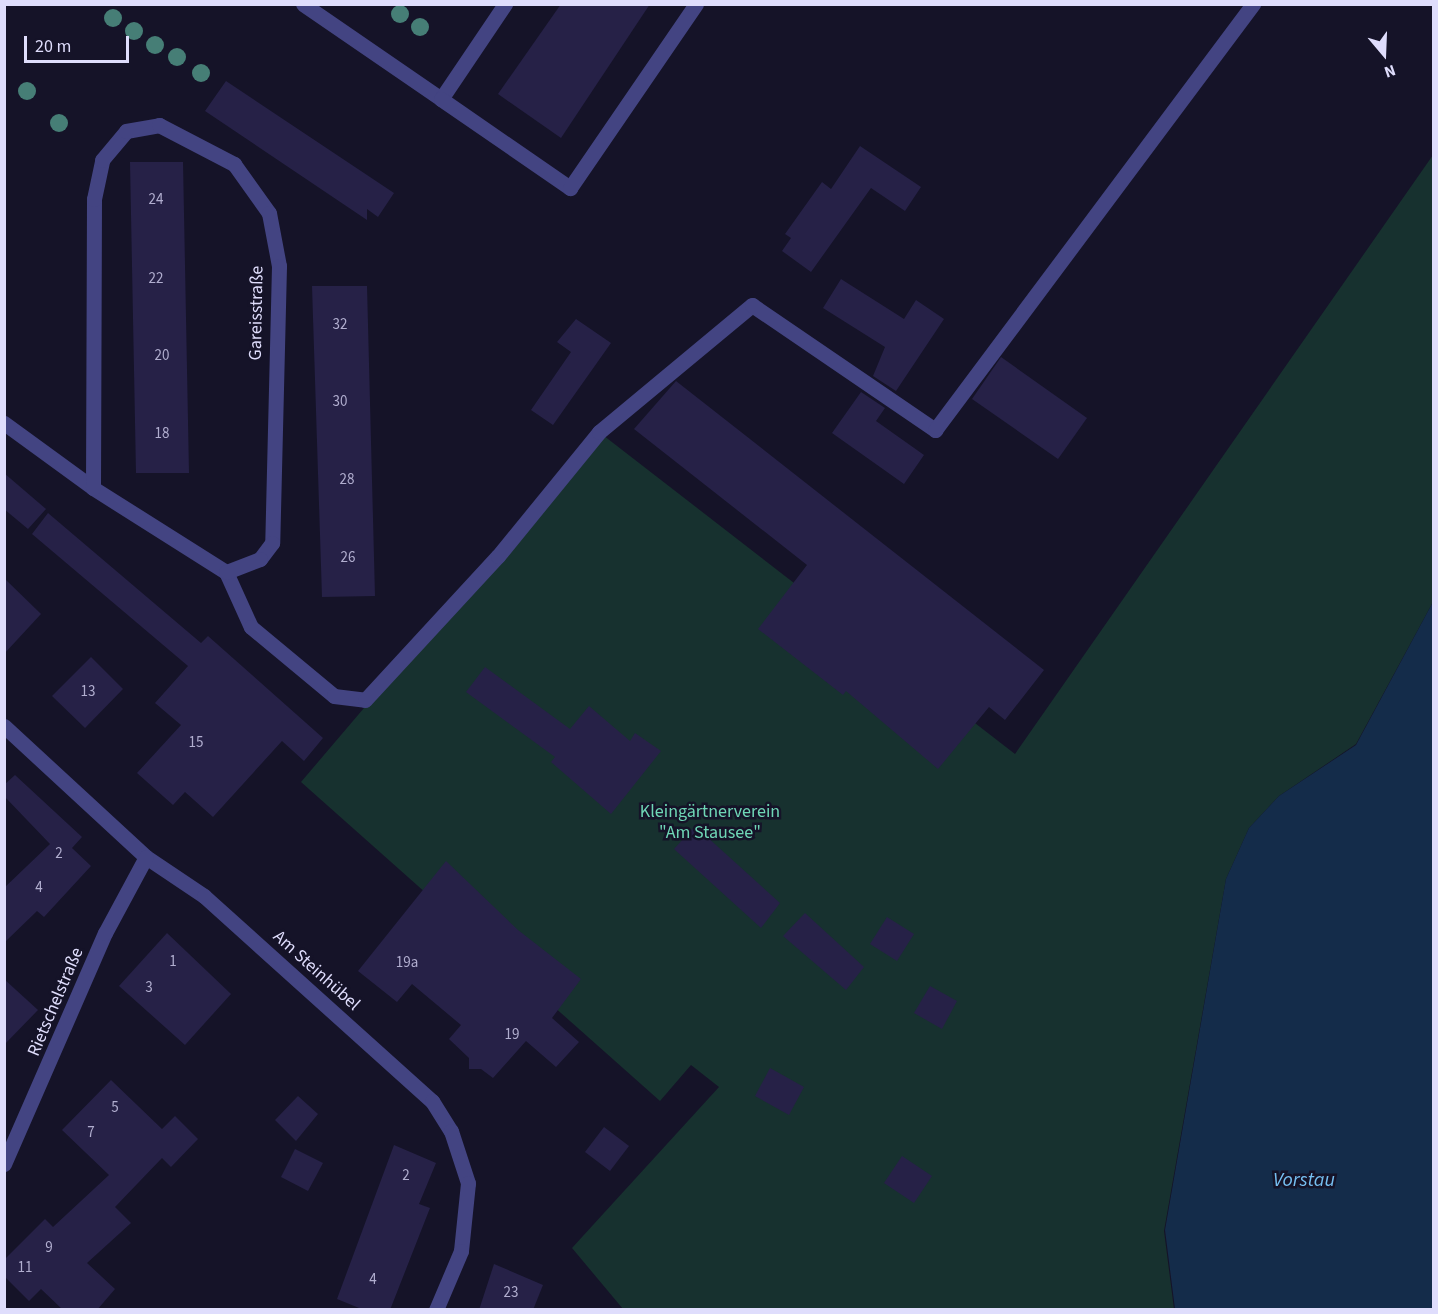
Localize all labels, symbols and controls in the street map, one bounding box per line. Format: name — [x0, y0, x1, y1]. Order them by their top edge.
scale bar — [27, 24, 132, 62]
north arrow — [1354, 24, 1414, 84]
text: 20 m — [35, 34, 71, 59]
text: N — [1381, 59, 1398, 83]
house number: 24 — [149, 191, 163, 209]
street label: Gareisstraße — [245, 266, 269, 360]
house number: 22 — [149, 270, 163, 288]
house number: 32 — [333, 316, 347, 334]
house number: 20 — [155, 347, 169, 365]
house number: 30 — [333, 393, 347, 411]
house number: 18 — [155, 425, 169, 443]
house number: 28 — [340, 471, 354, 489]
house number: 26 — [341, 549, 355, 567]
house number: 13 — [81, 683, 95, 701]
house number: 15 — [189, 734, 203, 752]
park label: Kleingärtnerverein "Am Stausee" — [640, 802, 780, 844]
house number: 2 — [55, 845, 63, 863]
house number: 4 — [35, 879, 43, 897]
street label: Am Steinhübel — [268, 926, 364, 1016]
street label: Rietschelstraße — [23, 944, 89, 1060]
house number: 1 — [169, 953, 177, 971]
house number: 19a — [396, 954, 418, 972]
house number: 3 — [145, 979, 153, 997]
house number: 19 — [505, 1026, 519, 1044]
house number: 5 — [111, 1099, 119, 1117]
house number: 7 — [87, 1124, 95, 1142]
house number: 2 — [402, 1167, 410, 1185]
water label: Vorstau — [1273, 1168, 1335, 1192]
house number: 9 — [45, 1239, 53, 1257]
house number: 11 — [18, 1259, 32, 1277]
house number: 4 — [369, 1271, 377, 1289]
house number: 23 — [504, 1284, 518, 1302]

